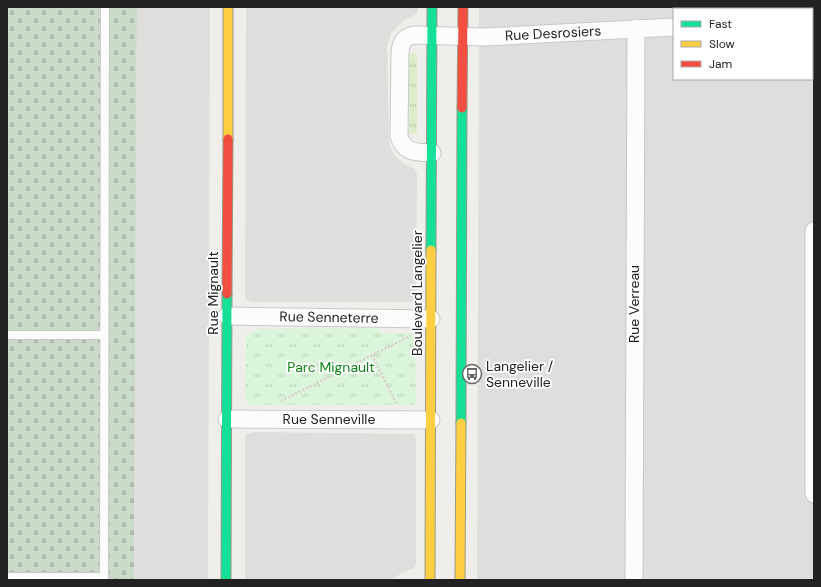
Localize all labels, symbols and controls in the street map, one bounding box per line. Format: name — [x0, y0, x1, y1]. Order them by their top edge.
legend — [673, 8, 813, 80]
text: Fast — [709, 16, 732, 32]
street label: Rue Desrosiers — [504, 21, 602, 45]
text: Slow — [709, 36, 735, 52]
text: Jam — [709, 56, 732, 72]
street label: Boulevard Langelier — [408, 230, 426, 356]
street label: Rue Mignault — [204, 251, 222, 335]
street label: Rue Verreau — [625, 265, 643, 343]
street label: Rue Senneterre — [279, 307, 379, 327]
place label: Langelier / Senneville — [486, 357, 554, 391]
park label: Parc Mignault — [287, 358, 375, 376]
bus stop icon: Langelier / Senneville — [461, 363, 483, 385]
street label: Rue Senneville — [283, 410, 375, 428]

